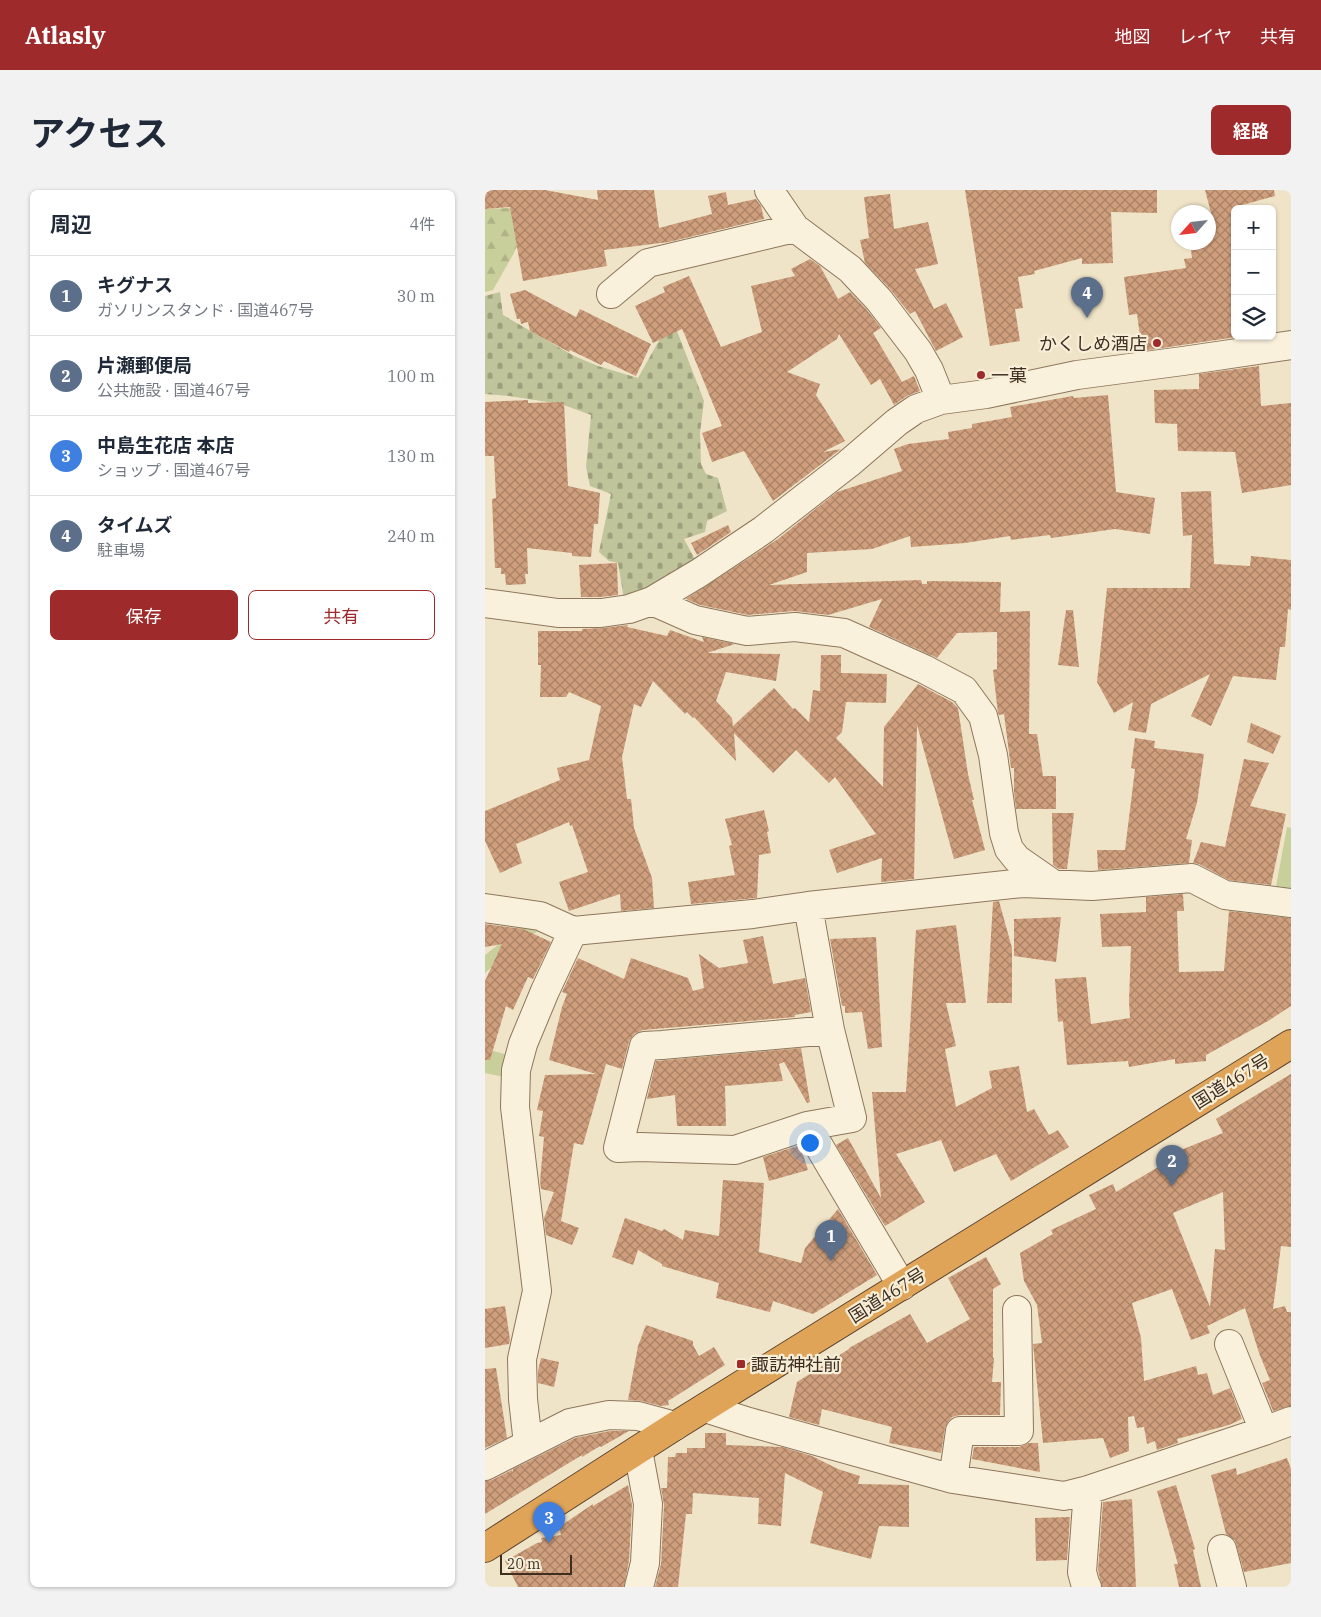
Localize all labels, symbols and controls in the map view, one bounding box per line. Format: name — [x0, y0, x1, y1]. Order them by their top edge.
text: Atlasly — [25, 19, 106, 51]
text: 地図 — [1115, 25, 1151, 48]
text: レイヤ — [1179, 25, 1232, 48]
text: 共有 — [1260, 25, 1296, 48]
button: 経路 — [1211, 105, 1291, 155]
text: アクセス — [30, 110, 168, 156]
north arrow — [1171, 205, 1216, 250]
map controls — [1231, 205, 1276, 340]
button: + — [1231, 205, 1276, 250]
text: 周辺 — [50, 210, 92, 238]
text: 4件 — [409, 214, 435, 234]
button: − — [1231, 250, 1276, 295]
text: キグナス — [97, 273, 173, 297]
pin: 4 — [1071, 277, 1103, 318]
text: 1 — [61, 286, 71, 306]
text: 30 m — [397, 286, 435, 306]
button: layers — [1231, 295, 1276, 340]
text: ガソリンスタンド · 国道467号 — [97, 300, 314, 320]
place label: かくしめ酒店 — [1039, 332, 1147, 355]
marker: かくしめ酒店 — [1151, 337, 1163, 349]
text: 片瀬郵便局 — [97, 353, 192, 377]
place label: 一菓 — [991, 364, 1027, 387]
text: 2 — [61, 366, 71, 386]
text: 100 m — [387, 366, 435, 386]
marker: 一菓 — [975, 369, 987, 381]
text: 公共施設 · 国道467号 — [97, 380, 250, 400]
text: 中島生花店 本店 — [97, 433, 234, 457]
text: 3 — [61, 446, 71, 466]
text: 130 m — [387, 446, 435, 466]
text: ショップ · 国道467号 — [97, 460, 250, 480]
text: タイムズ — [97, 513, 173, 537]
text: 4 — [61, 526, 71, 546]
text: 240 m — [387, 526, 435, 546]
text: 駐車場 — [97, 540, 145, 560]
button: 保存 — [50, 590, 238, 640]
button: 共有 — [248, 590, 435, 640]
street label: 国道467号 — [1188, 1048, 1274, 1114]
your location — [797, 1130, 823, 1156]
pin: 2 — [1156, 1145, 1188, 1186]
pin: 1 — [815, 1220, 847, 1261]
street label: 国道467号 — [844, 1262, 930, 1328]
place label: 諏訪神社前 — [751, 1353, 841, 1376]
marker: 諏訪神社前 — [735, 1358, 747, 1370]
pin: 3 — [533, 1502, 565, 1543]
scale bar — [500, 1552, 573, 1575]
text: 20 m — [507, 1555, 540, 1573]

